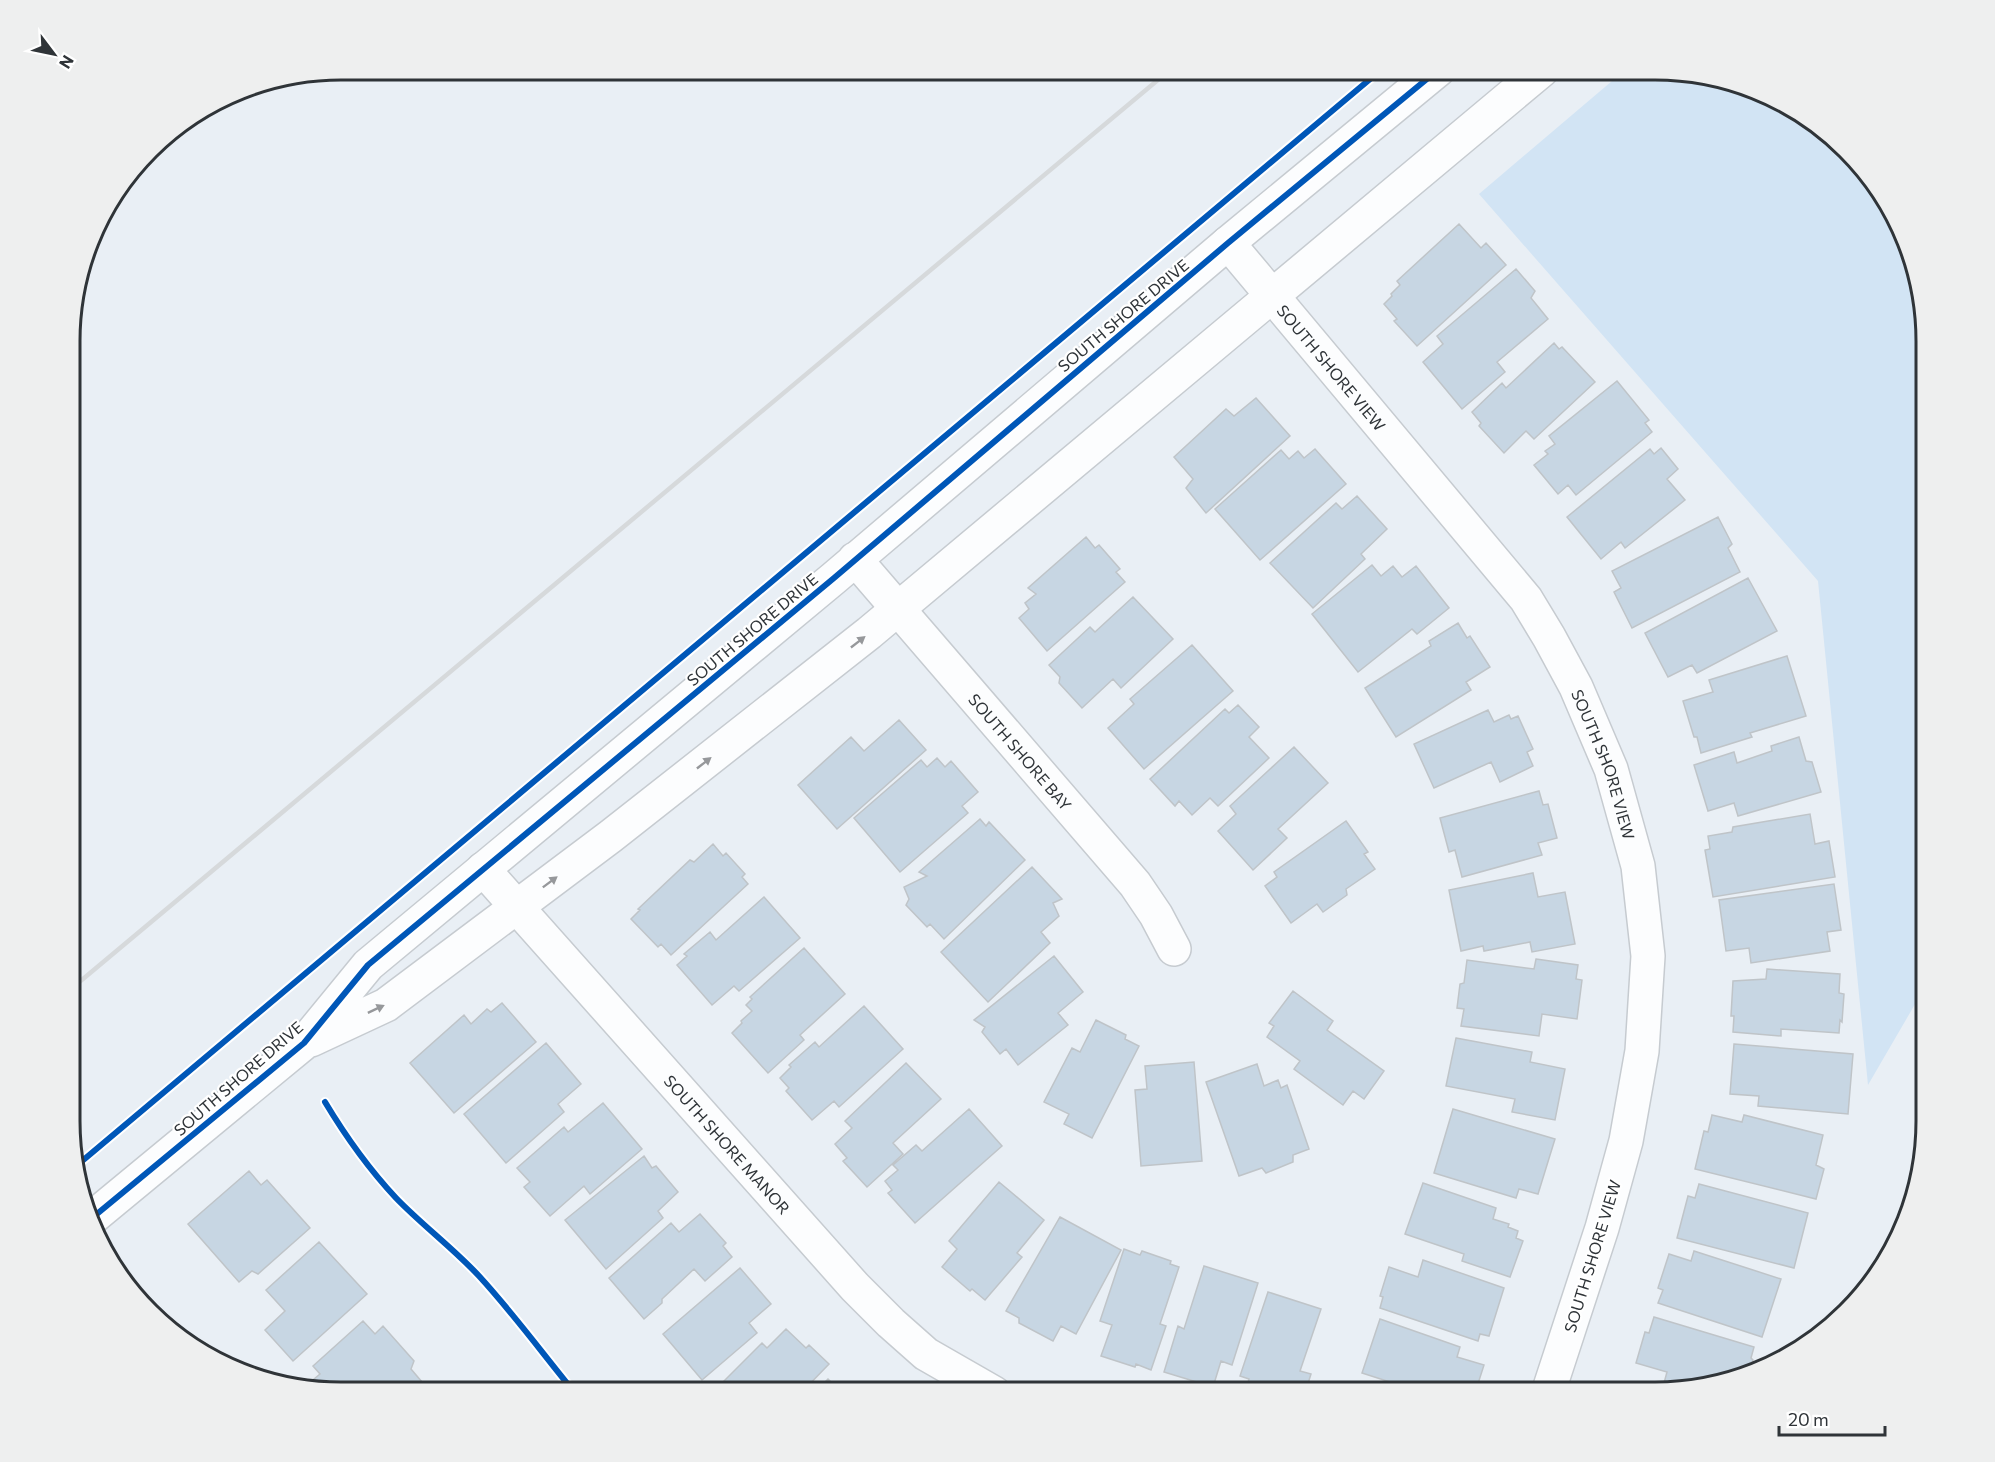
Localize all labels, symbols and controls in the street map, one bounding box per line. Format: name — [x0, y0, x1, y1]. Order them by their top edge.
north arrow — [24, 24, 84, 84]
text: N — [56, 52, 78, 72]
street label: SOUTH SHORE DRIVE — [1054, 255, 1192, 375]
street label: SOUTH SHORE VIEW — [1274, 300, 1390, 434]
street label: SOUTH SHORE DRIVE — [683, 569, 821, 689]
one-way arrow — [850, 637, 865, 649]
street label: SOUTH SHORE VIEW — [1569, 686, 1640, 842]
street label: SOUTH SHORE BAY — [965, 689, 1077, 814]
one-way arrow — [697, 757, 712, 769]
one-way arrow — [542, 876, 558, 888]
one-way arrow — [367, 1005, 384, 1014]
street label: SOUTH SHORE DRIVE — [170, 1017, 306, 1139]
street label: SOUTH SHORE MANOR — [661, 1071, 795, 1217]
street label: SOUTH SHORE VIEW — [1560, 1177, 1624, 1335]
scale bar — [1779, 1399, 1886, 1437]
text: 20 m — [1788, 1408, 1829, 1430]

